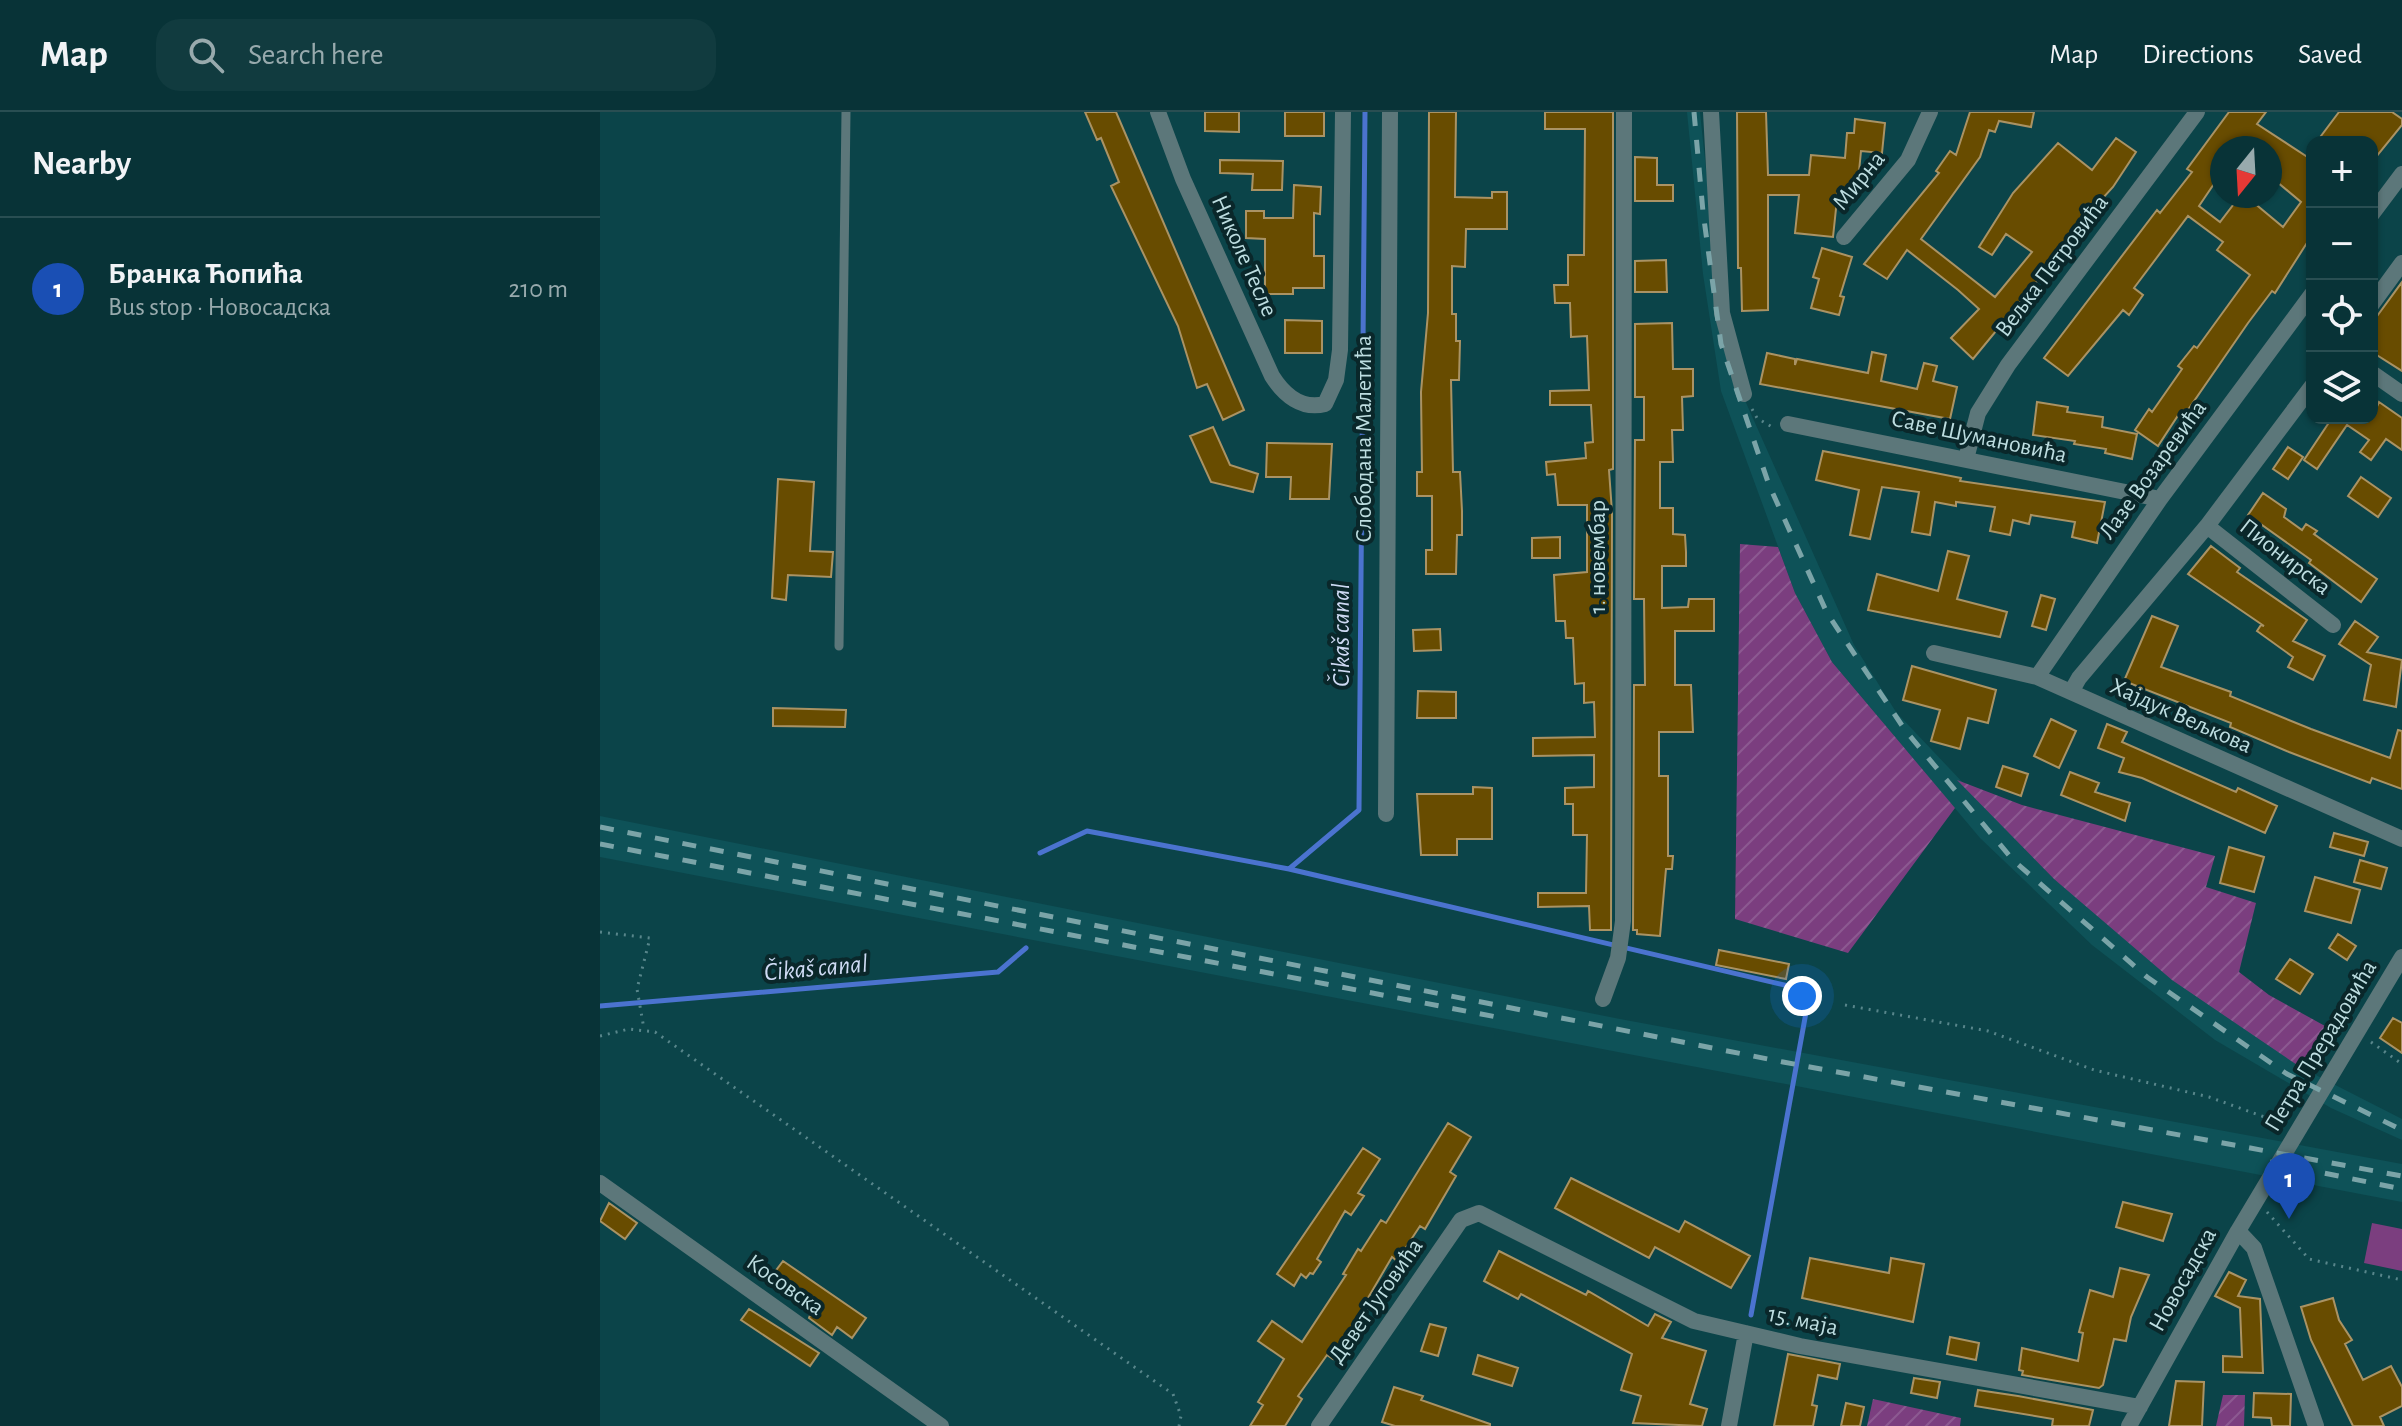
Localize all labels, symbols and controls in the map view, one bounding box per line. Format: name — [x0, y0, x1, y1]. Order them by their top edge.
search box — [156, 19, 716, 91]
icon: search — [184, 33, 228, 77]
text: Map — [40, 36, 108, 74]
text: Search here — [248, 40, 384, 70]
text: Map — [2049, 41, 2098, 69]
text: Directions — [2142, 41, 2254, 69]
text: Saved — [2298, 41, 2362, 69]
north arrow — [2210, 136, 2282, 208]
map controls — [2306, 136, 2378, 424]
button: + — [2306, 136, 2378, 208]
text: Nearby — [32, 147, 131, 181]
street label: Мирна — [1828, 147, 1890, 215]
street label: Вељка Петровића — [1991, 191, 2113, 341]
street label: Николе Тесле — [1207, 192, 1281, 320]
button: − — [2306, 208, 2378, 280]
text: Бранка Ћопића — [108, 259, 303, 289]
text: 1 — [53, 276, 63, 302]
text: 210 m — [508, 276, 568, 302]
button: locate — [2306, 280, 2378, 352]
text: Bus stop · Новосадска — [108, 294, 331, 320]
street label: Слободана Малетића — [1352, 335, 1376, 543]
button: layers — [2306, 352, 2378, 424]
street label: Лазе Возаревића — [2095, 396, 2211, 544]
street label: Саве Шумановића — [1889, 407, 2069, 467]
street label: 1. новембар — [1586, 500, 1610, 614]
street label: Пионирска — [2235, 514, 2335, 600]
water label: Čikaš canal — [1327, 583, 1354, 687]
street label: Хајдук Вељкова — [2107, 674, 2256, 758]
water label: Čikaš canal — [763, 950, 869, 985]
street label: Петра Прерадовића — [2261, 956, 2382, 1136]
your location — [1782, 976, 1822, 1016]
pin: 1 — [2263, 1153, 2315, 1219]
street label: Новосадска — [2145, 1224, 2221, 1336]
street label: Девет Југовића — [1324, 1234, 1428, 1368]
street label: Косовска — [742, 1250, 828, 1320]
street label: 15. маја — [1766, 1302, 1840, 1340]

